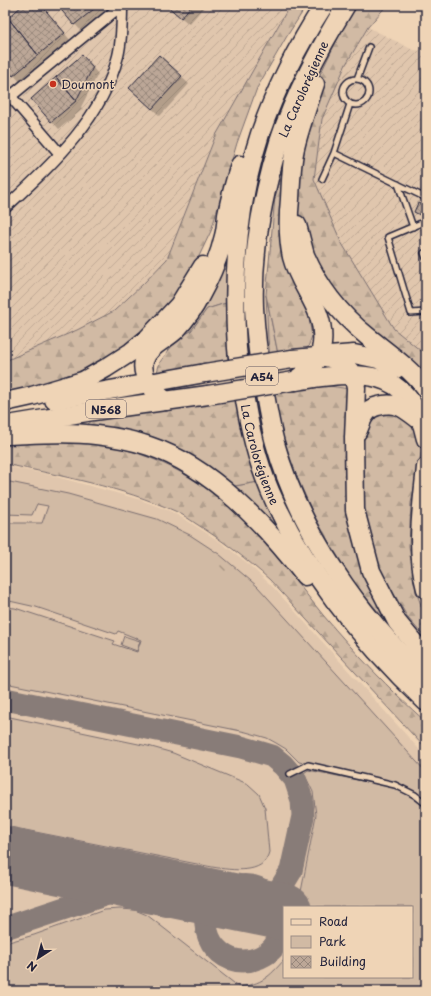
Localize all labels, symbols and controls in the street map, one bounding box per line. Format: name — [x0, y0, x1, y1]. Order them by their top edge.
street label: La Carolorégienne — [274, 37, 333, 140]
place label: Doumont — [61, 75, 115, 93]
marker: Doumont — [48, 79, 58, 89]
road number: A54 — [246, 367, 278, 385]
road number: N568 — [86, 400, 126, 418]
street label: La Carolorégienne — [237, 403, 284, 508]
legend — [283, 906, 413, 978]
text: Road — [319, 912, 348, 930]
text: Park — [319, 932, 346, 950]
north arrow — [18, 938, 58, 978]
text: Building — [319, 952, 366, 970]
text: N — [23, 957, 40, 976]

